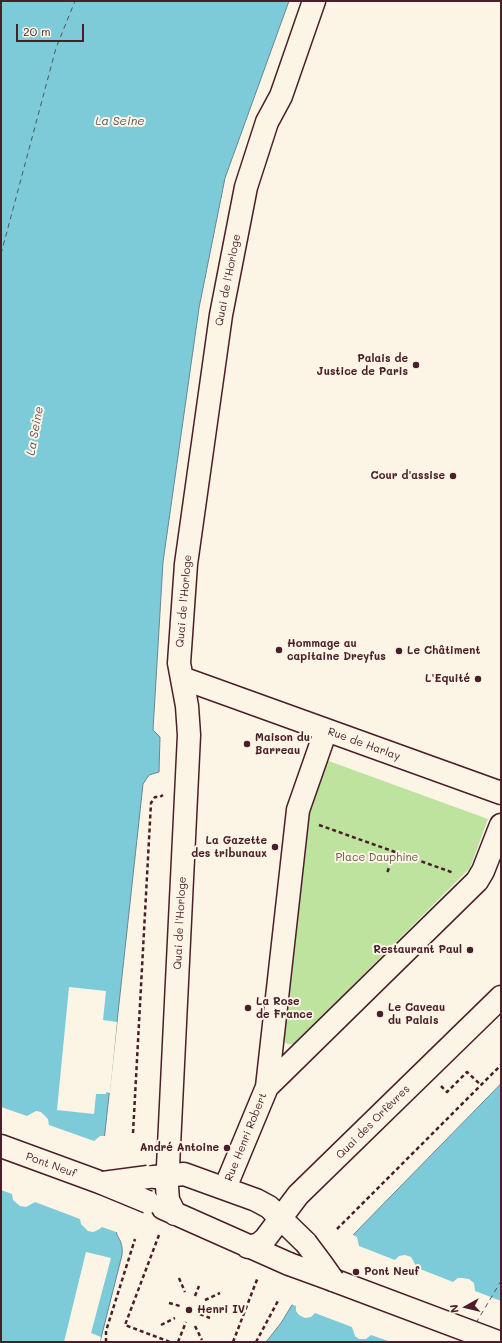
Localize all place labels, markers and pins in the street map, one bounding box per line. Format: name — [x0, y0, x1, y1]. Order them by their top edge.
place label: Palais de Justice de Paris — [316, 352, 408, 378]
marker: Palais de Justice de Paris — [411, 360, 421, 370]
place label: Cour d'assise — [371, 469, 445, 483]
marker: Cour d'assise — [448, 471, 458, 481]
place label: Hommage au capitaine Dreyfus — [287, 637, 386, 663]
place label: Le Châtiment — [407, 644, 480, 658]
marker: Hommage au capitaine Dreyfus — [274, 645, 284, 655]
marker: Le Châtiment — [394, 646, 404, 656]
place label: L'Equité — [425, 672, 470, 686]
marker: L'Equité — [473, 674, 483, 684]
place label: Maison du Barreau — [255, 731, 310, 757]
marker: Maison du Barreau — [242, 739, 252, 749]
place label: La Gazette des tribunaux — [191, 834, 267, 860]
marker: La Gazette des tribunaux — [270, 842, 280, 852]
place label: Restaurant Paul — [373, 943, 462, 957]
marker: Restaurant Paul — [465, 945, 475, 955]
place label: La Rose de France — [256, 995, 312, 1021]
place label: Le Caveau du Palais — [388, 1001, 445, 1027]
marker: La Rose de France — [243, 1003, 253, 1013]
marker: Le Caveau du Palais — [375, 1009, 385, 1019]
place label: André Antoine — [140, 1141, 219, 1155]
marker: André Antoine — [222, 1143, 232, 1153]
place label: Pont Neuf — [364, 1265, 419, 1279]
marker: Pont Neuf — [351, 1267, 361, 1277]
place label: Henri IV — [197, 1303, 245, 1317]
marker: Henri IV — [184, 1305, 194, 1315]

